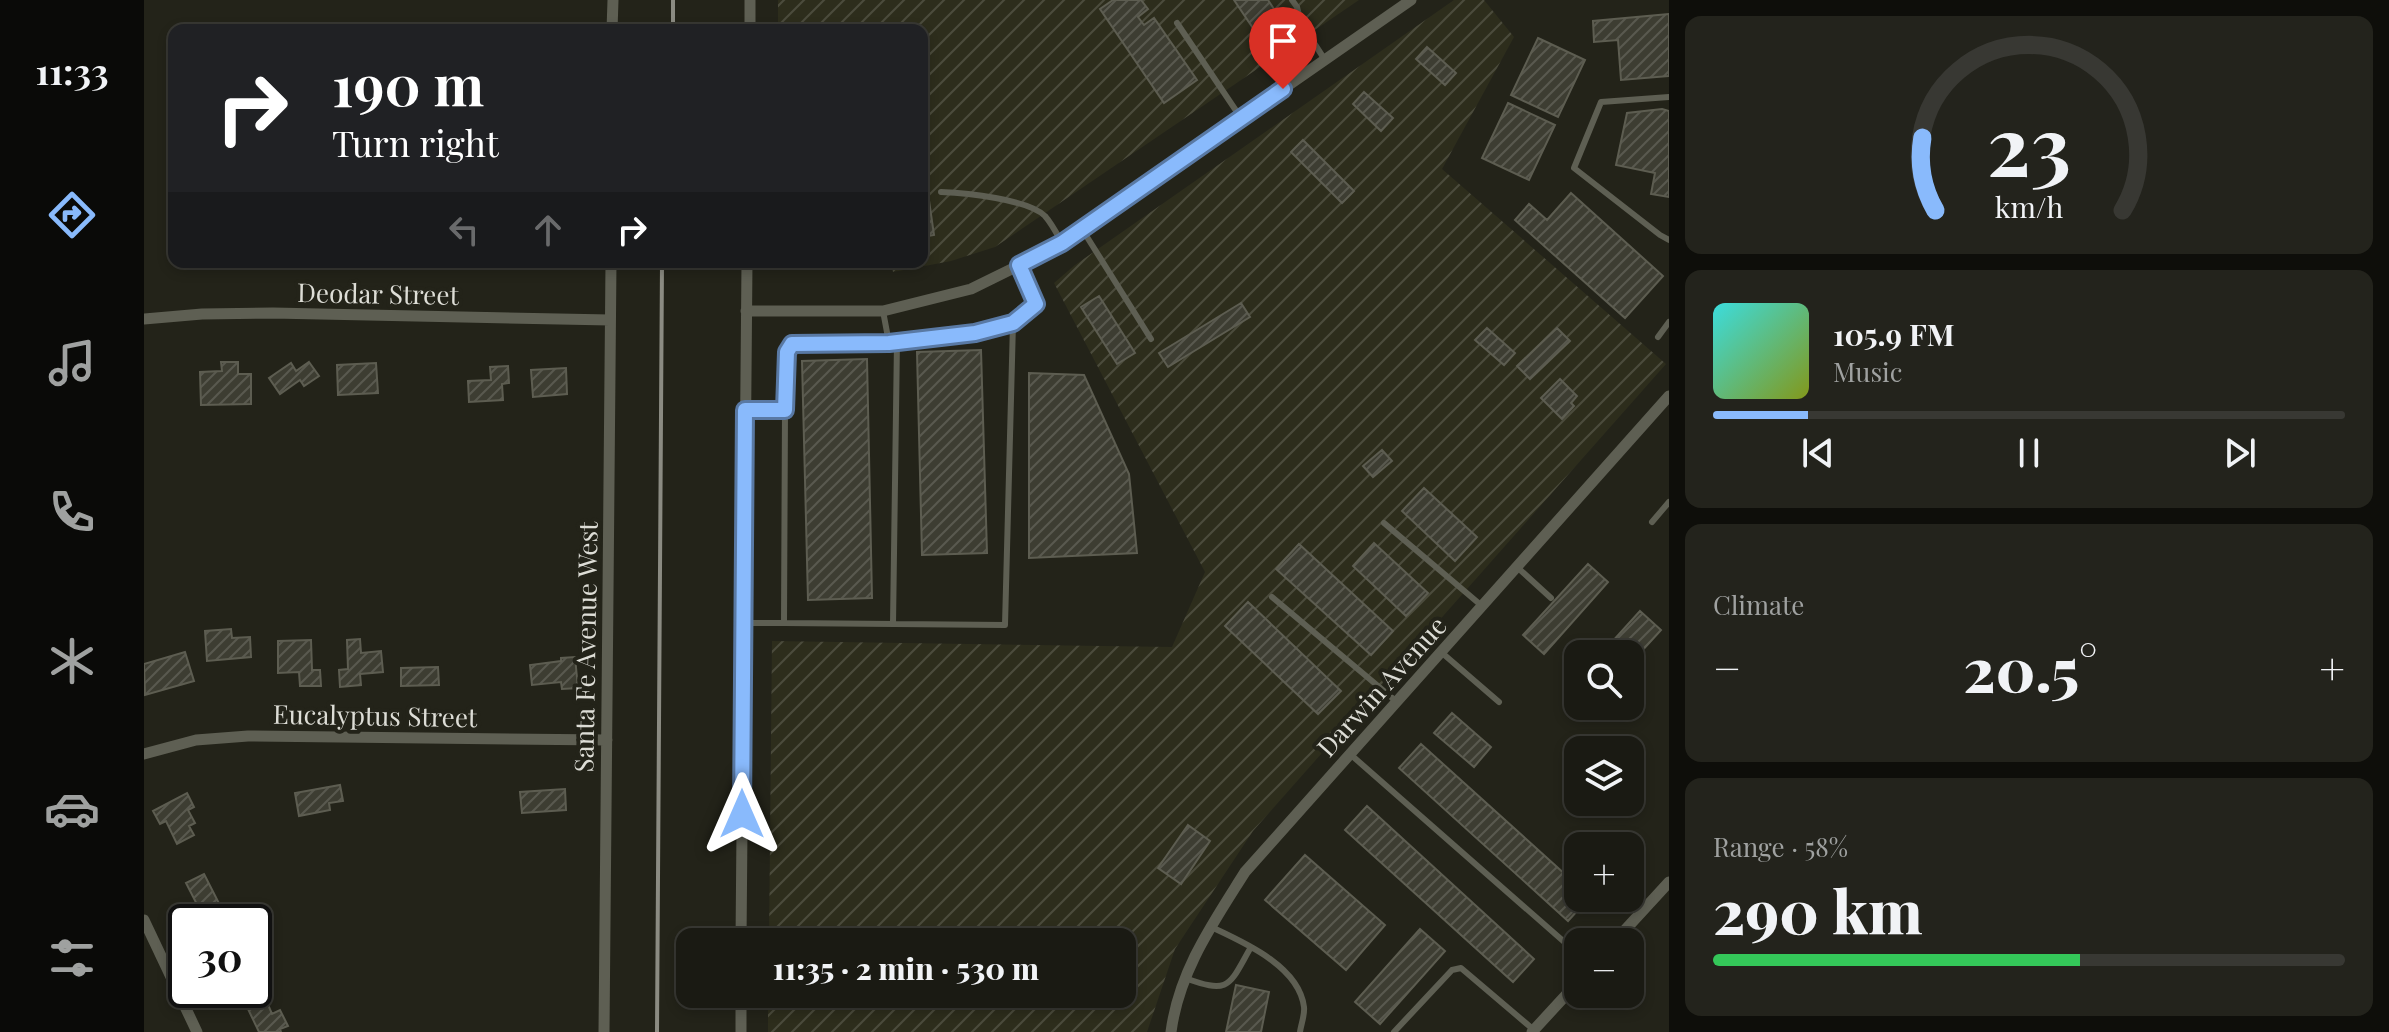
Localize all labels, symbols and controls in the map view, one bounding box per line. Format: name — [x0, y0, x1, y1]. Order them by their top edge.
pin — [1249, 7, 1317, 89]
icon: arrive — [1261, 19, 1305, 63]
text: 11:33 — [35, 46, 109, 94]
text: 190 m — [332, 46, 484, 121]
icon: right — [200, 56, 304, 160]
text: 23 — [1987, 87, 2071, 198]
text: Turn right — [332, 118, 499, 166]
icon: directions — [44, 187, 100, 243]
text: km/h — [1995, 187, 2063, 225]
icon: left — [442, 208, 486, 252]
icon: ahead — [526, 208, 570, 252]
icon: right — [610, 208, 654, 252]
street label: Deodar Street — [297, 274, 460, 312]
text: 105.9 FM — [1833, 314, 1955, 354]
icon: music — [44, 335, 100, 391]
text: Music — [1833, 354, 1902, 389]
icon: previous — [1796, 431, 1840, 475]
icon: pause — [2007, 431, 2051, 475]
icon: next — [2218, 431, 2262, 475]
icon: phone — [44, 484, 100, 540]
street label: Santa Fe Avenue West — [565, 520, 605, 773]
text: Climate — [1713, 587, 1804, 622]
street label: Darwin Avenue — [1309, 608, 1453, 764]
text: 20.5° — [1963, 627, 2097, 707]
icon: climate — [44, 633, 100, 689]
text: − — [1713, 637, 1741, 696]
text: + — [2319, 637, 2345, 696]
map controls — [1564, 640, 1644, 1008]
button: search — [1564, 640, 1644, 720]
street label: Eucalyptus Street — [273, 696, 478, 734]
button: layers — [1564, 736, 1644, 816]
position arrow — [700, 772, 784, 856]
icon: car — [44, 781, 100, 837]
text: Range · 58% — [1713, 829, 1848, 864]
button: + — [1564, 832, 1644, 912]
text: 290 km — [1713, 869, 1923, 949]
speed limit sign: 30 — [168, 904, 272, 1008]
button: − — [1564, 928, 1644, 1008]
icon: filters — [44, 930, 100, 986]
text: 11:35 · 2 min · 530 m — [773, 948, 1039, 988]

